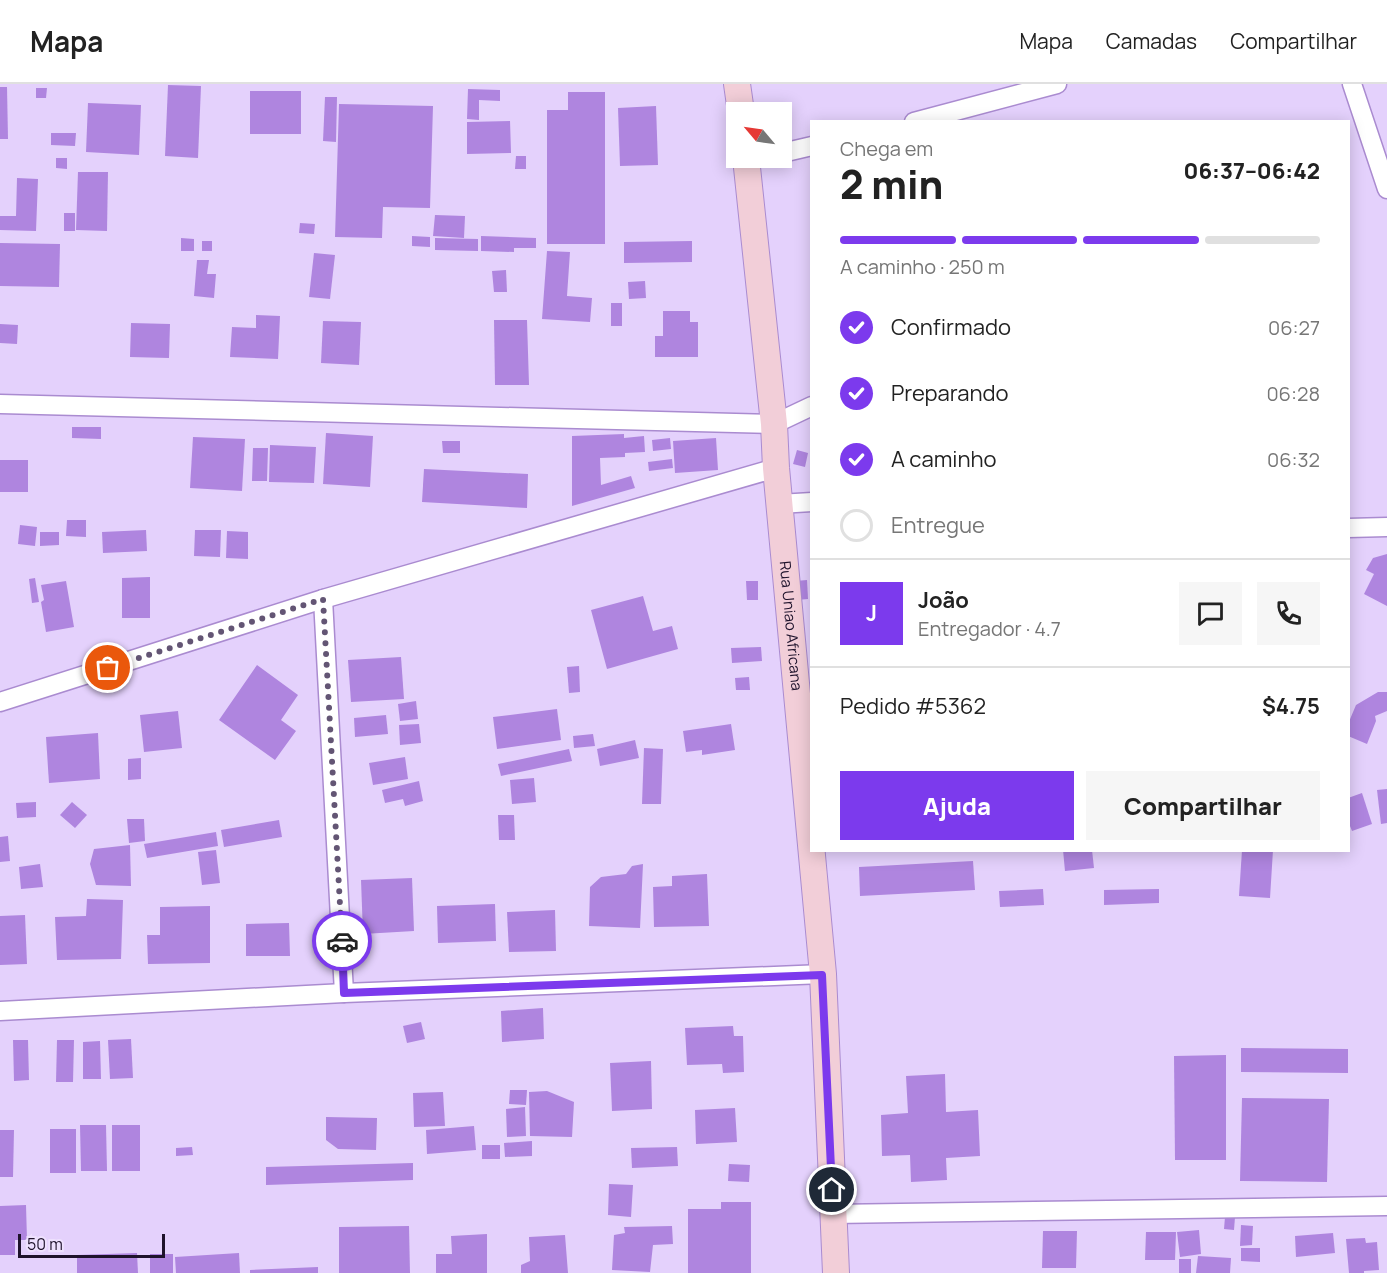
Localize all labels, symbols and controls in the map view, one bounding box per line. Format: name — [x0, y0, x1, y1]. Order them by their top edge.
text: Mapa — [30, 22, 103, 60]
text: Mapa — [1019, 27, 1073, 55]
text: Camadas — [1106, 27, 1197, 55]
text: Compartilhar — [1230, 27, 1357, 55]
north arrow — [726, 102, 792, 168]
map controls — [726, 102, 792, 168]
text: Chega em — [840, 135, 933, 162]
text: 06:37–06:42 — [1184, 156, 1320, 186]
text: 2 min — [840, 157, 943, 211]
text: A caminho · 250 m — [840, 253, 1005, 280]
icon: check — [840, 311, 873, 344]
text: Confirmado — [891, 312, 1011, 342]
text: 06:27 — [1268, 314, 1320, 341]
icon: check — [840, 377, 873, 410]
text: Preparando — [891, 378, 1009, 408]
text: 06:28 — [1266, 380, 1320, 407]
icon: check — [840, 443, 873, 476]
text: A caminho — [891, 444, 997, 474]
text: 06:32 — [1267, 446, 1320, 473]
text: Entregue — [891, 510, 985, 540]
street label: Rua Uniao Africana — [775, 560, 808, 692]
button: chat — [1179, 582, 1242, 645]
button: phone — [1257, 582, 1320, 645]
text: João — [918, 585, 969, 615]
text: J — [866, 598, 877, 628]
text: Entregador · 4.7 — [918, 615, 1061, 642]
pin — [82, 642, 133, 693]
icon: bag — [91, 651, 124, 684]
text: Pedido #5362 — [840, 691, 986, 721]
text: $4.75 — [1262, 691, 1320, 721]
button: Ajuda — [840, 771, 1074, 840]
button: Compartilhar — [1086, 771, 1320, 840]
courier — [312, 911, 372, 971]
icon: car — [326, 925, 359, 958]
pin — [806, 1164, 857, 1215]
icon: home — [815, 1173, 848, 1206]
scale bar — [18, 1231, 165, 1258]
text: 50 m — [27, 1233, 63, 1255]

